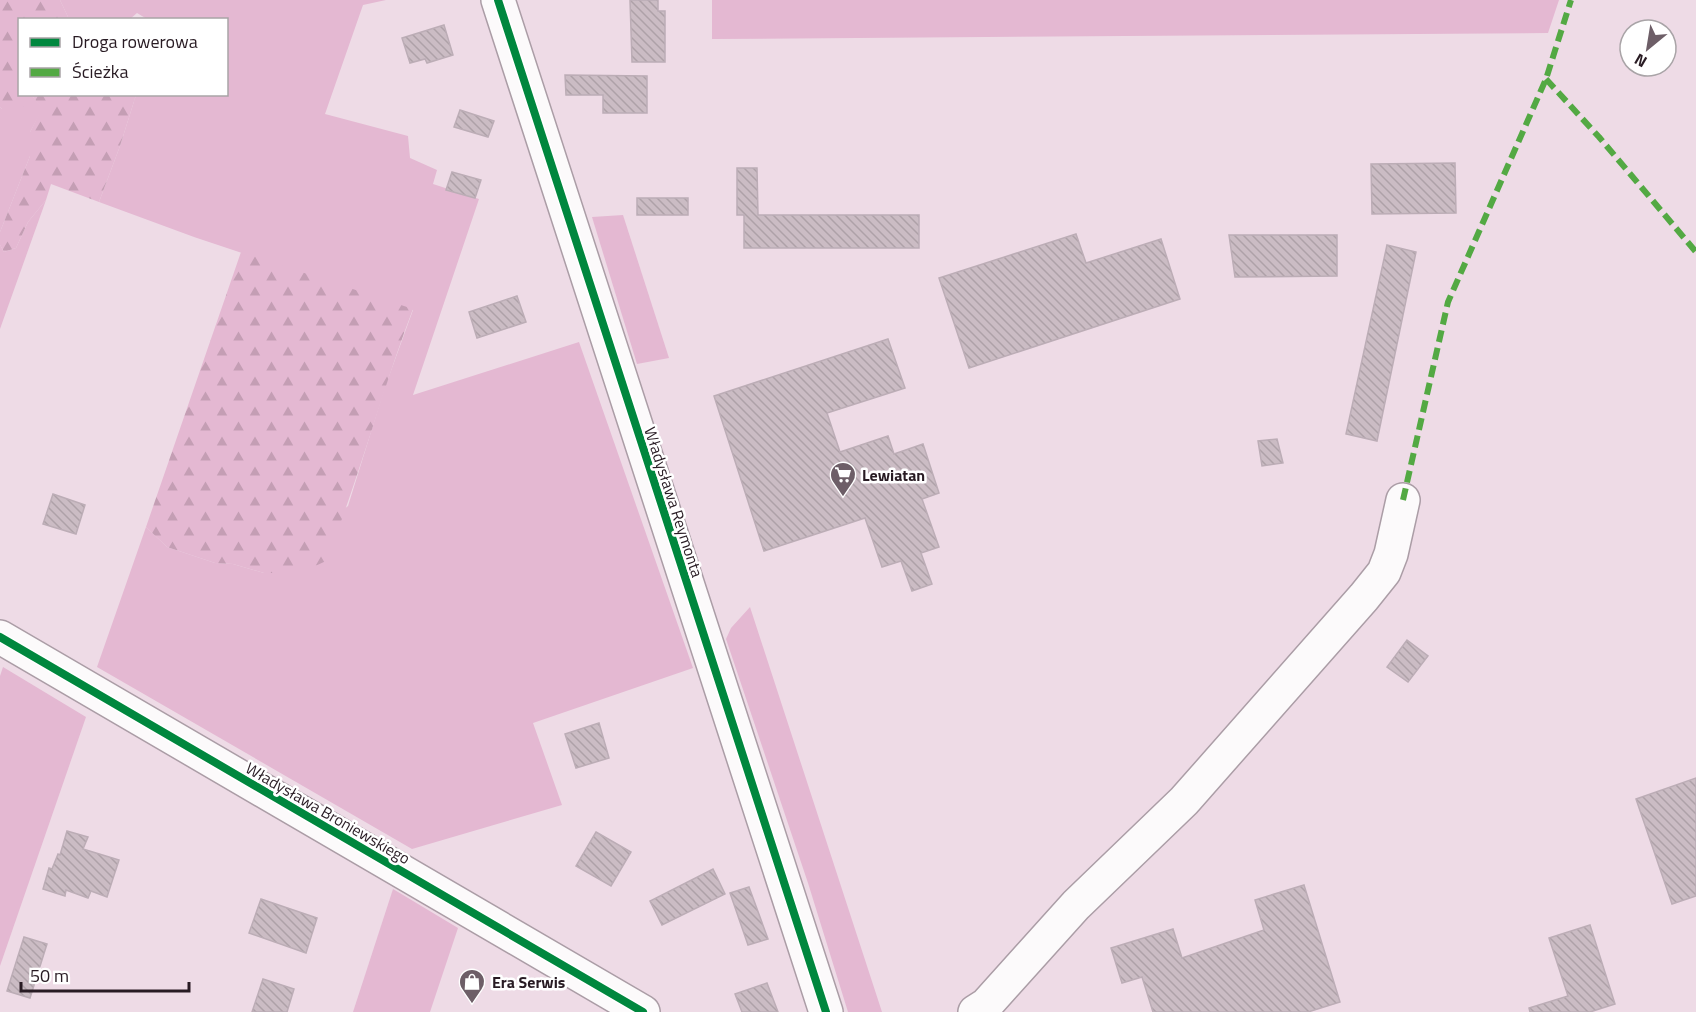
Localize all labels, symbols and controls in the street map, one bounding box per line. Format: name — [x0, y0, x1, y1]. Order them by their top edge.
legend — [18, 18, 228, 96]
north arrow — [1618, 18, 1678, 78]
text: Droga rowerowa — [72, 28, 198, 55]
text: N — [1630, 48, 1651, 74]
text: Ścieżka — [72, 58, 128, 85]
street label: Władysława Reymonta — [638, 424, 710, 580]
supermarket icon: Lewiatan — [828, 460, 858, 498]
place label: Lewiatan — [862, 463, 925, 487]
street label: Władysława Broniewskiego — [241, 756, 415, 870]
scale bar — [21, 955, 189, 993]
text: 50 m — [30, 962, 69, 989]
shop icon: Era Serwis — [457, 967, 487, 1005]
place label: Era Serwis — [492, 970, 565, 994]

